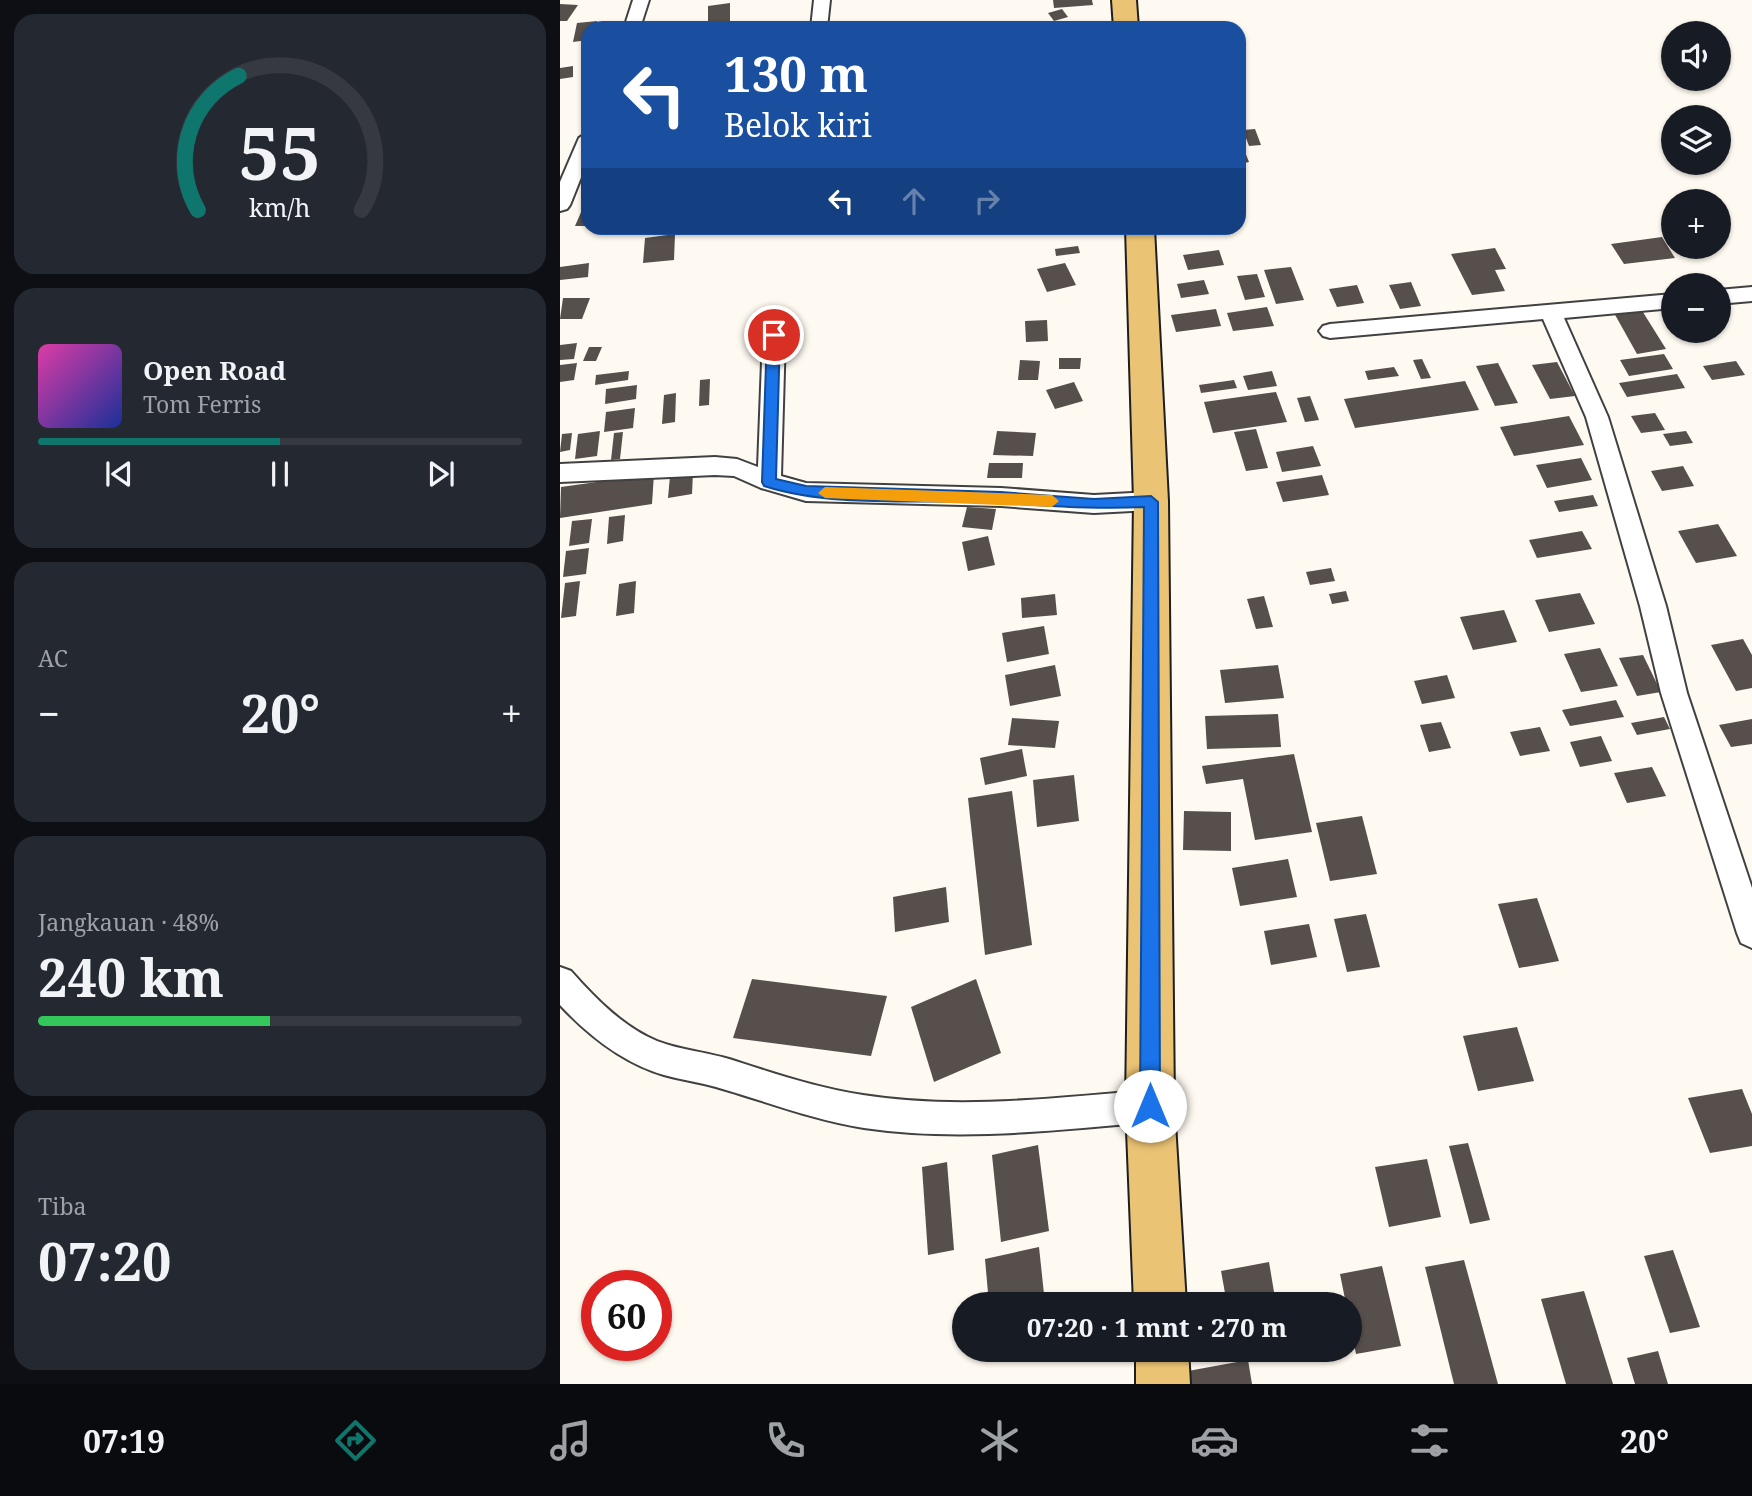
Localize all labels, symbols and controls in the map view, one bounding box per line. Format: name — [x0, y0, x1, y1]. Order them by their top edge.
map controls — [1661, 21, 1731, 343]
button: sound — [1661, 21, 1731, 91]
text: 130 m — [724, 40, 868, 106]
icon: left — [609, 49, 700, 140]
text: 55 — [239, 102, 321, 201]
text: Belok kiri — [724, 103, 872, 146]
button: layers — [1661, 105, 1731, 175]
icon: left — [822, 182, 860, 220]
icon: ahead — [895, 182, 933, 220]
icon: right — [968, 182, 1006, 220]
button: + — [1661, 189, 1731, 259]
text: km/h — [249, 190, 311, 224]
button: − — [1661, 273, 1731, 343]
pin — [744, 305, 804, 365]
icon: arrive — [755, 316, 793, 354]
text: Open Road — [143, 352, 286, 388]
text: Tom Ferris — [143, 388, 261, 420]
icon: previous — [100, 455, 138, 493]
icon: pause — [261, 455, 299, 493]
icon: next — [422, 455, 460, 493]
text: AC — [38, 642, 68, 674]
text: 20° — [241, 677, 320, 748]
text: − — [38, 687, 60, 739]
text: + — [501, 687, 522, 739]
text: Jangkauan · 48% — [38, 906, 219, 938]
text: 240 km — [38, 941, 224, 1012]
position arrow — [1113, 1069, 1187, 1143]
text: Tiba — [38, 1190, 87, 1222]
text: 07:20 — [38, 1225, 171, 1296]
speed limit sign: 60 — [581, 1270, 672, 1361]
text: 07:20 · 1 mnt · 270 m — [1027, 1309, 1287, 1345]
icon: directions — [331, 1416, 380, 1465]
icon: music — [546, 1416, 595, 1465]
icon: phone — [761, 1416, 810, 1465]
icon: climate — [975, 1416, 1024, 1465]
icon: car — [1190, 1416, 1239, 1465]
icon: filters — [1405, 1416, 1454, 1465]
text: 07:19 — [83, 1419, 165, 1462]
text: 20° — [1620, 1419, 1669, 1462]

